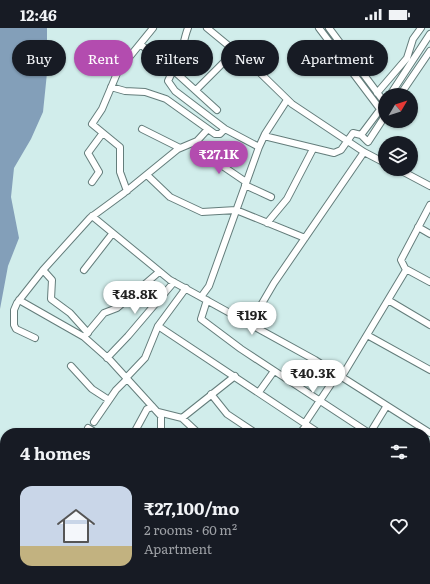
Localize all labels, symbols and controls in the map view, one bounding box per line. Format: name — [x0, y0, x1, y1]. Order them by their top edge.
text: 12:46 — [20, 3, 57, 26]
chip: Buy — [12, 40, 66, 76]
chip: Rent — [74, 40, 133, 76]
chip: Filters — [141, 40, 213, 76]
chip: New — [221, 40, 279, 76]
chip: Apartment — [287, 40, 388, 76]
north arrow — [378, 88, 418, 128]
map controls — [378, 88, 418, 176]
button: layers — [378, 136, 418, 176]
pin: ₹27.1K — [186, 141, 252, 175]
text: ₹27.1K — [199, 144, 239, 163]
pin: ₹48.8K — [102, 281, 168, 315]
text: ₹48.8K — [112, 284, 158, 303]
pin: ₹19K — [228, 302, 276, 336]
text: ₹19K — [236, 305, 268, 324]
pin: ₹40.3K — [280, 360, 346, 394]
text: ₹40.3K — [290, 363, 336, 382]
text: 4 homes — [20, 440, 91, 465]
icon: filters — [388, 441, 410, 463]
text: ₹27,100/mo — [144, 495, 239, 520]
icon: home — [52, 502, 100, 550]
icon: heart — [388, 515, 410, 537]
text: 2 rooms · 60 m² — [144, 520, 237, 539]
text: Apartment — [144, 539, 212, 558]

